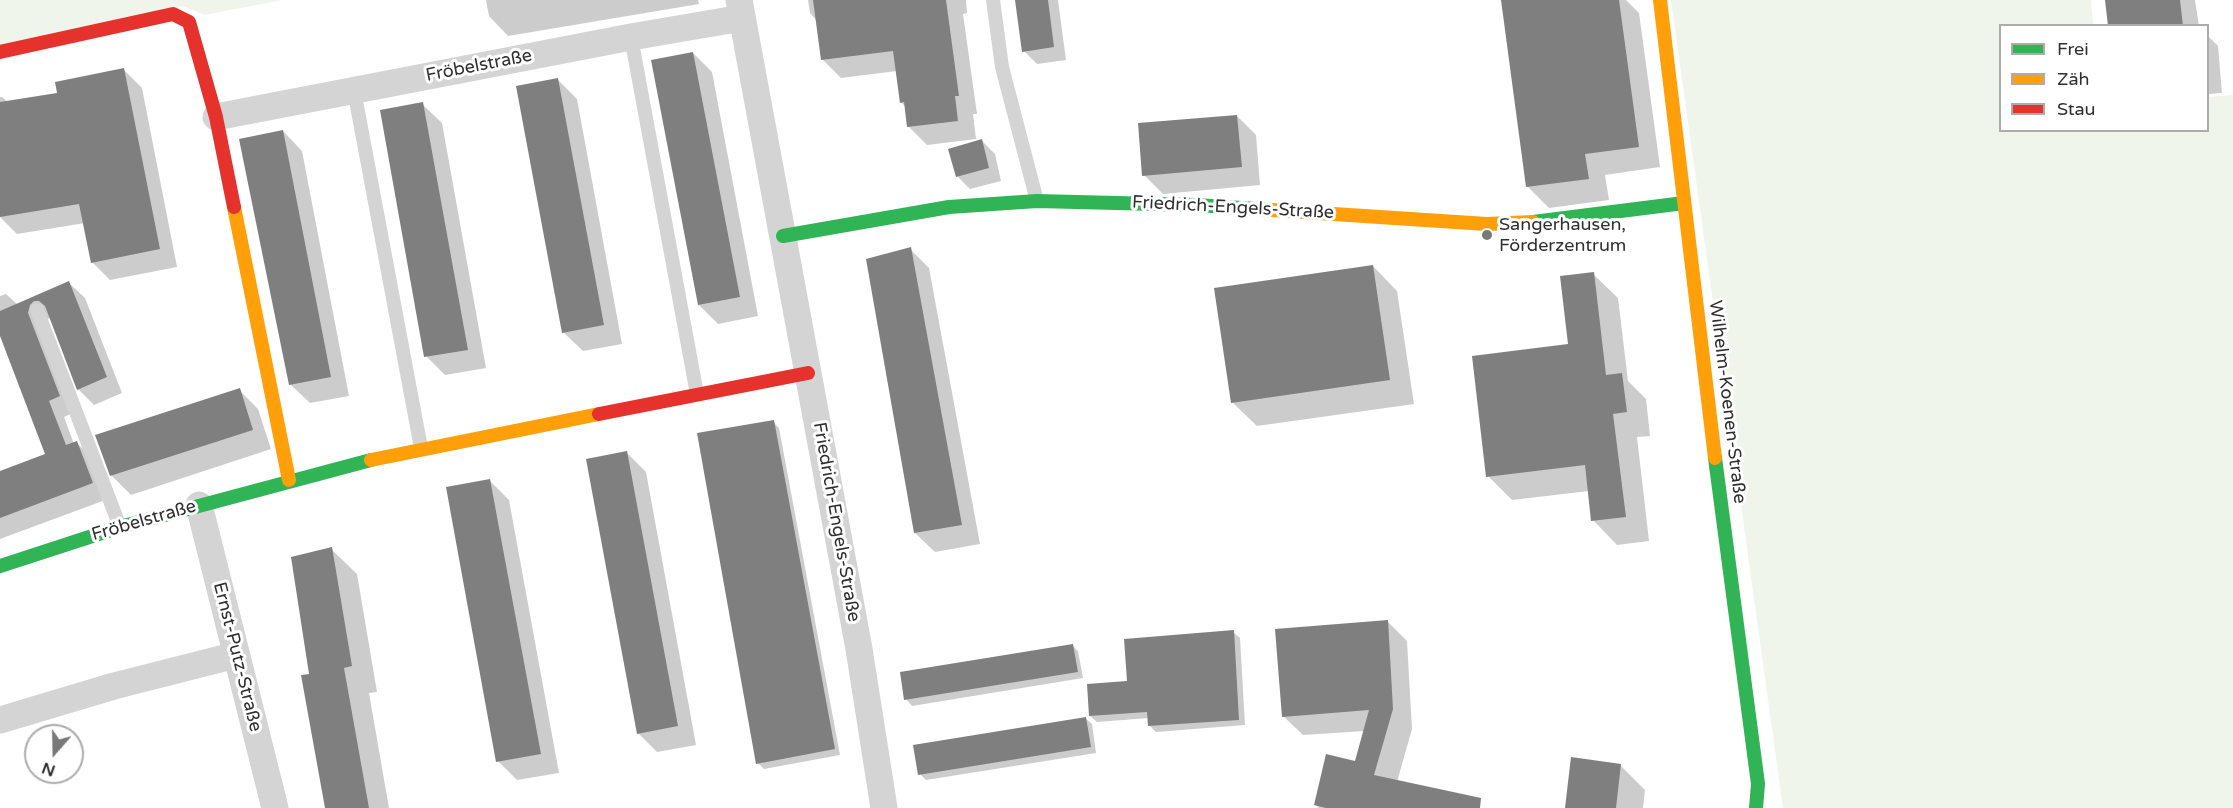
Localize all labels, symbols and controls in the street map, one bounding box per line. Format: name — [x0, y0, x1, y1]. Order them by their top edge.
legend — [1999, 24, 2209, 132]
text: Frei — [2057, 38, 2089, 60]
street label: Fröbelstraße — [424, 45, 534, 87]
text: Zäh — [2057, 68, 2090, 90]
text: Stau — [2057, 98, 2096, 120]
street label: Friedrich-Engels-Straße — [1131, 192, 1335, 224]
place label: Sangerhausen, Förderzentrum — [1499, 214, 1626, 256]
marker: Sangerhausen, Förderzentrum — [1480, 228, 1494, 242]
street label: Wilhelm-Koenen-Straße — [1704, 299, 1750, 505]
street label: Friedrich-Engels-Straße — [808, 420, 864, 624]
street label: Fröbelstraße — [89, 496, 199, 546]
street label: Ernst-Putz-Straße — [208, 580, 266, 734]
north arrow — [24, 724, 84, 784]
text: N — [39, 757, 58, 781]

